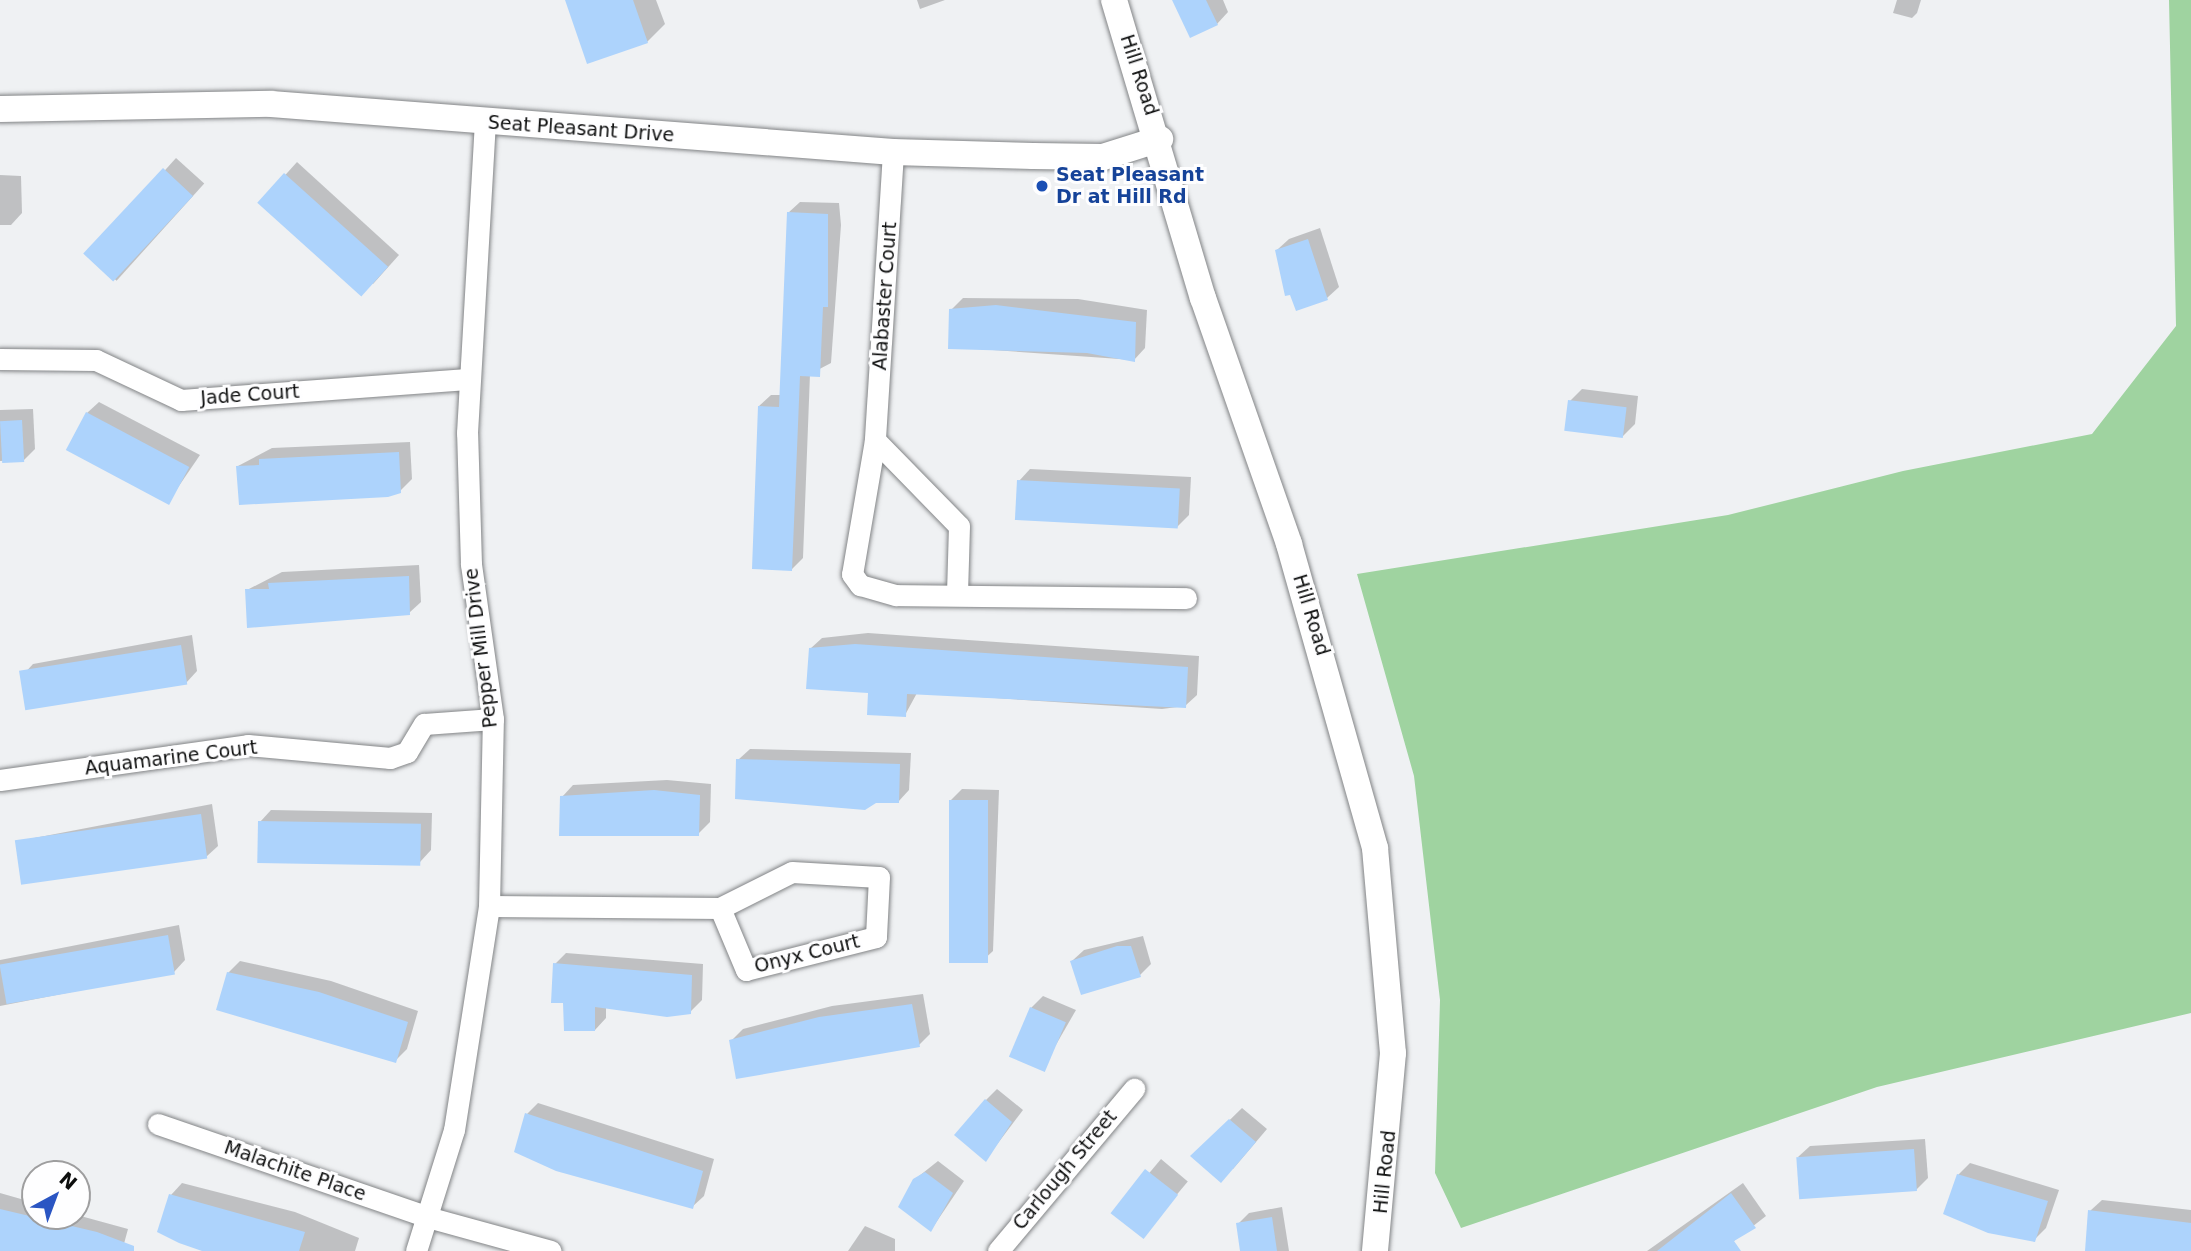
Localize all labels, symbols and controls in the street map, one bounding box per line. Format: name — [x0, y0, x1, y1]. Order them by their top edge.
street label: Hill Road — [1115, 32, 1163, 118]
street label: Seat Pleasant Drive — [487, 111, 675, 147]
place label: Seat Pleasant Dr at Hill Rd — [1056, 164, 1204, 208]
marker: Seat Pleasant Dr at Hill Rd — [1034, 178, 1050, 194]
street label: Alabaster Court — [868, 221, 902, 371]
street label: Jade Court — [200, 380, 300, 410]
street label: Pepper Mill Drive — [460, 567, 502, 729]
street label: Hill Road — [1288, 572, 1334, 658]
street label: Aquamarine Court — [83, 736, 259, 780]
street label: Onyx Court — [752, 930, 862, 978]
street label: Carlough Street — [1008, 1105, 1122, 1235]
street label: Hill Road — [1369, 1129, 1401, 1215]
street label: Malachite Place — [221, 1136, 369, 1206]
north arrow — [21, 1160, 91, 1230]
text: N — [55, 1167, 82, 1194]

